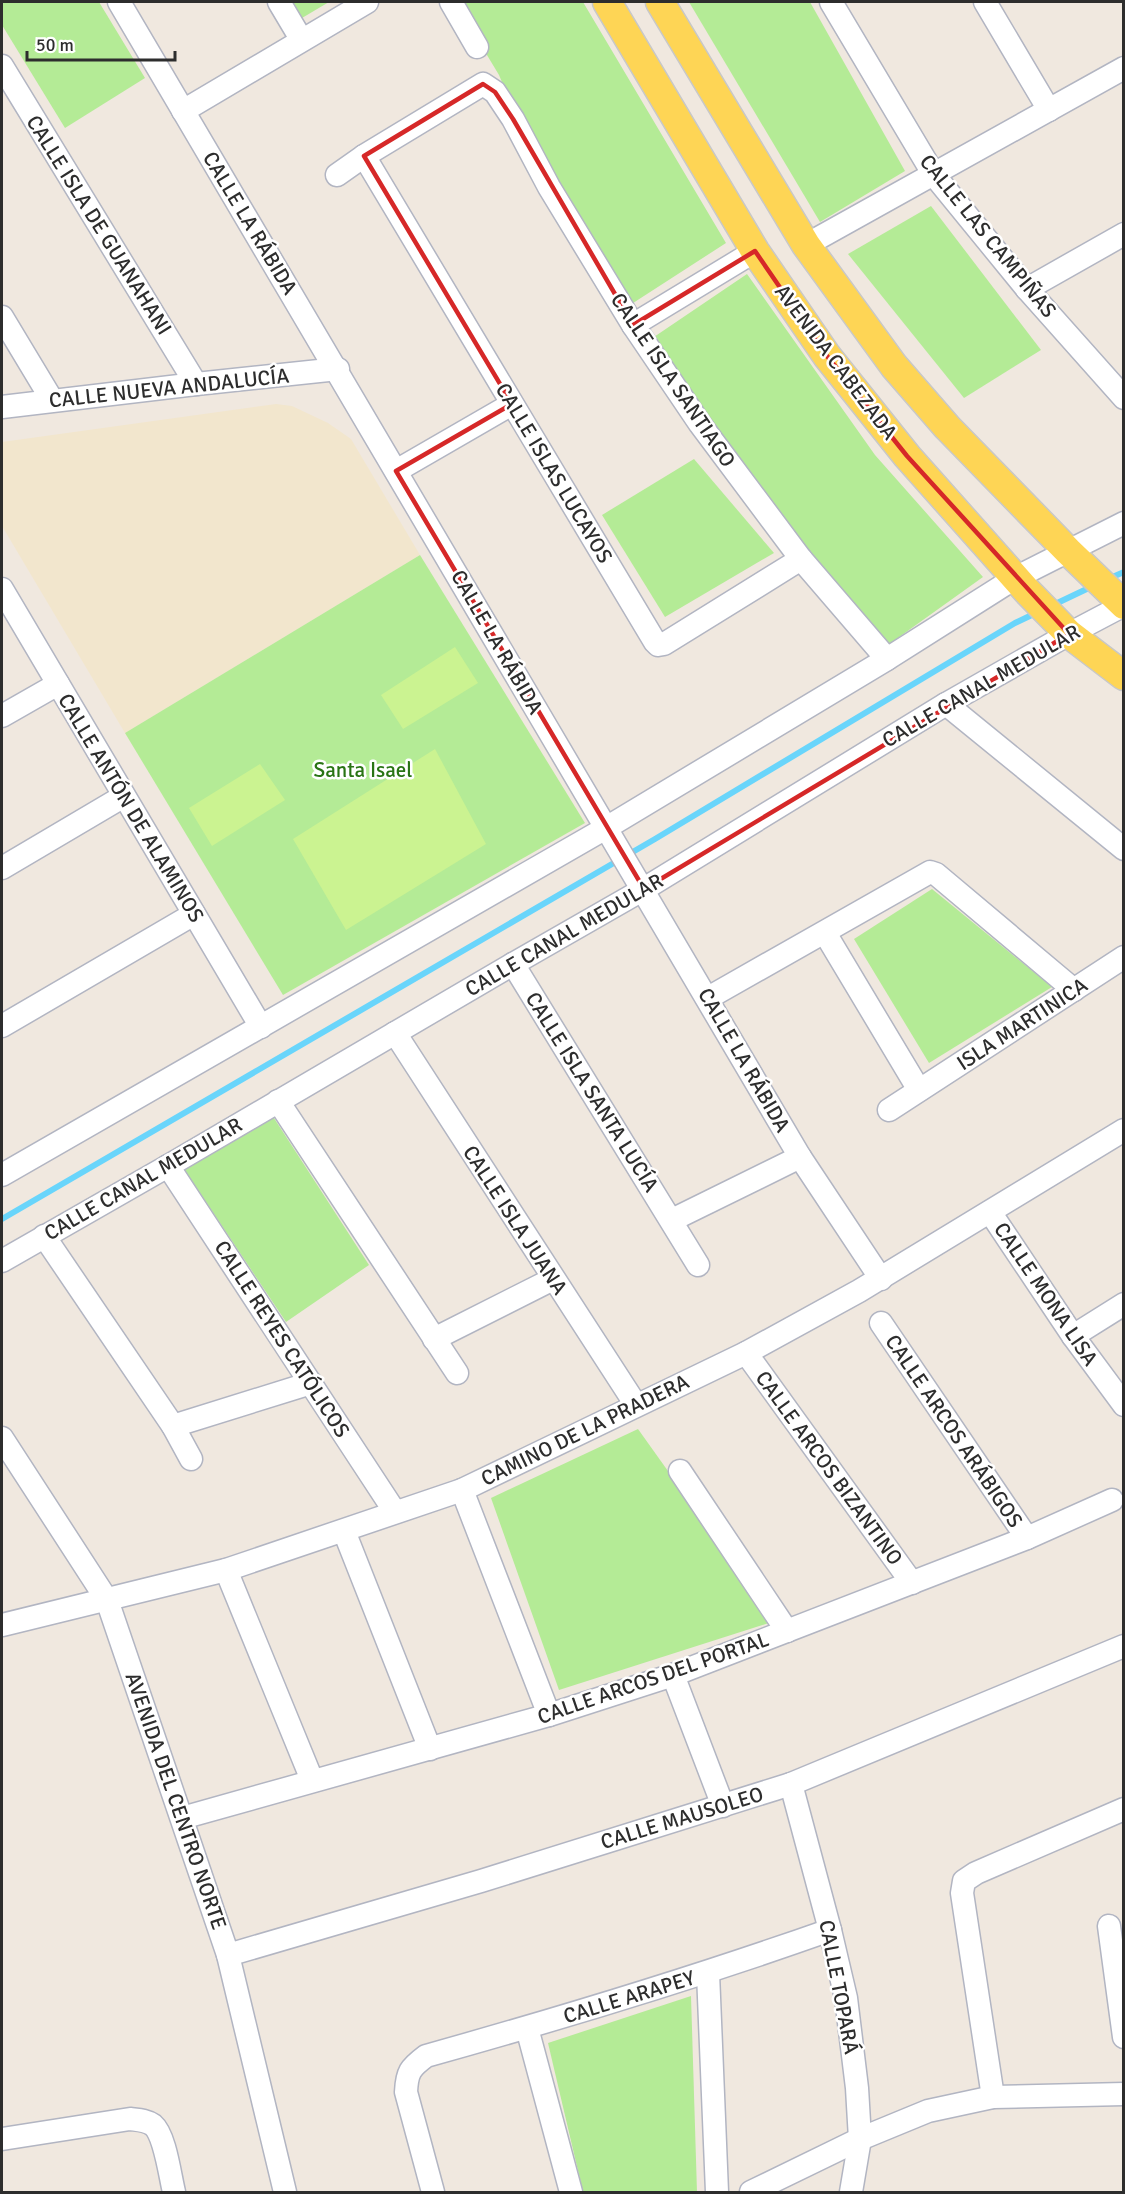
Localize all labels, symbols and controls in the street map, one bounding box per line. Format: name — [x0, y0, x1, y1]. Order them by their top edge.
scale bar — [27, 24, 176, 62]
text: 50 m — [36, 34, 74, 56]
street label: CALLE ISLA DE GUANAHANI — [21, 110, 177, 340]
street label: CALLE LA RÁBIDA — [197, 147, 303, 299]
street label: CALLE LAS CAMPIÑAS — [914, 149, 1062, 323]
street label: AVENIDA CABEZADA — [769, 279, 903, 445]
street label: CALLE ISLA SANTIAGO — [605, 288, 741, 472]
street label: CALLE NUEVA ANDALUCÍA — [48, 362, 291, 414]
street label: CALLE ISLAS LUCAYOS — [490, 378, 618, 568]
street label: CALLE LA RÁBIDA — [445, 565, 549, 719]
street label: CALLE CANAL MEDULAR — [877, 619, 1085, 753]
street label: CALLE ANTÓN DE ALAMINOS — [52, 689, 210, 927]
park label: Santa Isael — [314, 757, 412, 783]
street label: CALLE CANAL MEDULAR — [460, 868, 668, 1002]
street label: ISLA MARTINICA — [952, 972, 1092, 1076]
street label: CALLE LA RÁBIDA — [692, 983, 796, 1137]
street label: CALLE ISLA SANTA LUCÍA — [520, 987, 664, 1197]
street label: CALLE CANAL MEDULAR — [39, 1112, 247, 1246]
street label: CALLE ISLA JUANA — [457, 1141, 573, 1300]
street label: CALLE MONA LISA — [988, 1217, 1104, 1371]
street label: CALLE REYES CATÓLICOS — [209, 1236, 355, 1442]
street label: CALLE ARCOS ARÁBIGOS — [880, 1329, 1028, 1533]
street label: CALLE ARCOS BIZANTINO — [750, 1366, 908, 1570]
street label: CAMINO DE LA PRADERA — [477, 1368, 693, 1492]
street label: CALLE ARCOS DEL PORTAL — [534, 1626, 772, 1730]
street label: AVENIDA DEL CENTRO NORTE — [120, 1669, 232, 1933]
street label: CALLE MAUSOLEO — [598, 1781, 766, 1855]
street label: CALLE TOPARÁ — [813, 1918, 865, 2056]
street label: CALLE ARAPEY — [560, 1965, 698, 2029]

